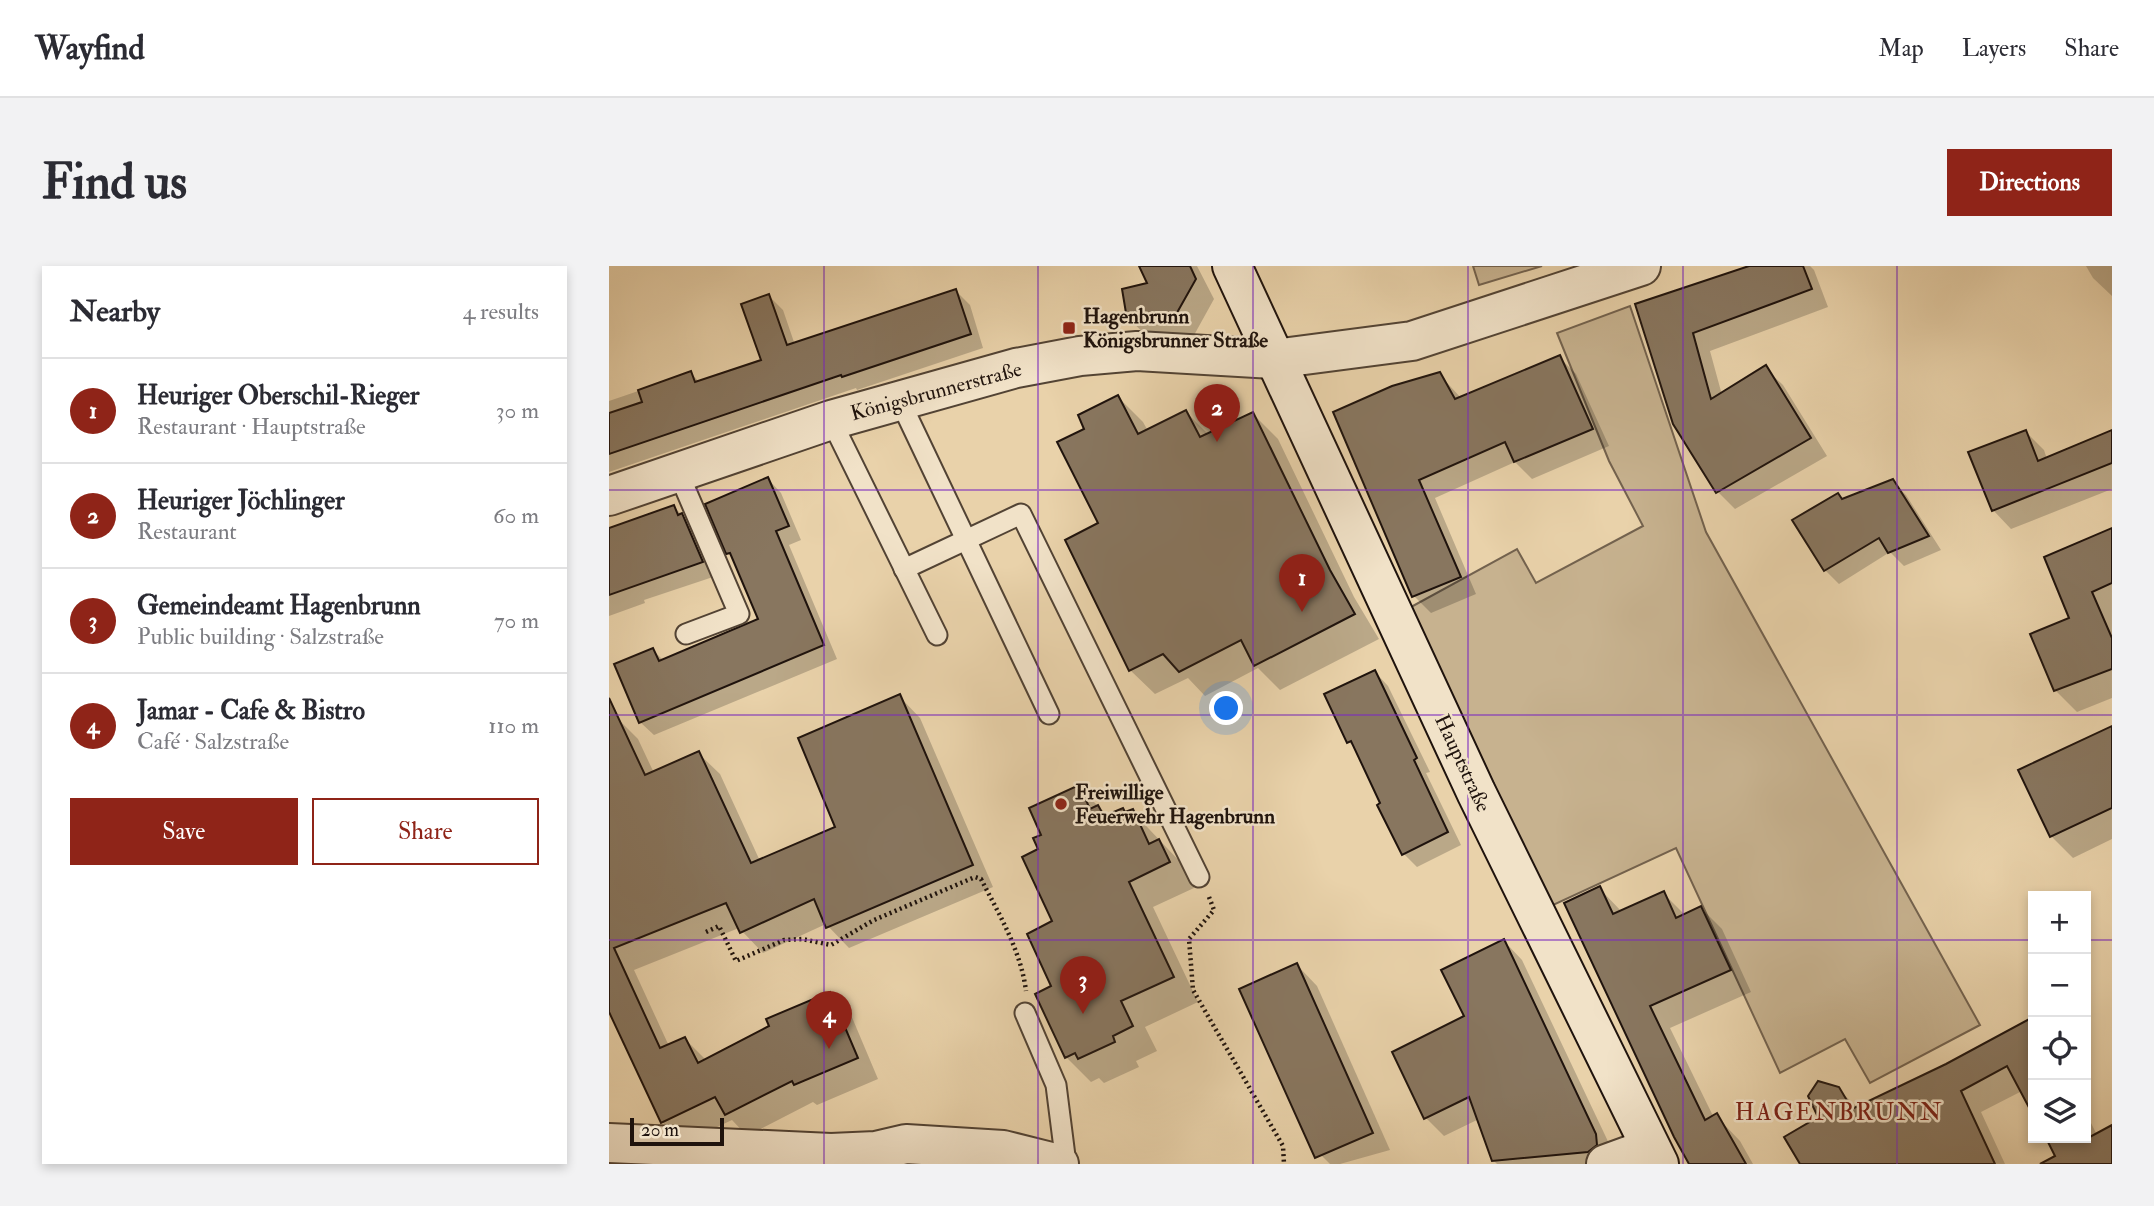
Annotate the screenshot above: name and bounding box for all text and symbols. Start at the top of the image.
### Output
text: Wayfind [35,28,145,69]
text: Map [1879,33,1924,64]
text: Layers [1962,33,2026,64]
text: Share [2064,33,2119,64]
button: Directions [1947,149,2112,216]
text: Find us [42,152,187,213]
text: Nearby [70,293,160,330]
text: 4 results [463,297,539,326]
place label: Hagenbrunn Königsbrunner Straße [1083,303,1268,354]
marker: Hagenbrunn Königsbrunner Straße [1061,320,1077,336]
street label: Königsbrunnerstraße [848,356,1025,427]
text: Heuriger Oberschil-Rieger [137,380,420,412]
pin: 2 [1194,384,1240,442]
text: 1 [89,396,97,425]
text: 30 m [496,396,539,425]
text: Restaurant · Hauptstraße [137,412,366,441]
text: Heuriger Jöchlinger [137,485,345,517]
text: 2 [87,501,99,530]
text: 60 m [493,501,539,530]
text: Restaurant [137,517,237,546]
pin: 1 [1279,554,1325,612]
text: Gemeindeamt Hagenbrunn [137,590,421,622]
text: 3 [89,606,97,635]
text: 70 m [494,606,539,635]
text: Public building · Salzstraße [137,622,384,651]
your location [1209,691,1243,725]
text: Jamar - Cafe & Bistro [137,695,365,727]
street label: Hauptstraße [1428,710,1497,817]
text: 4 [87,711,99,740]
text: 110 m [488,711,539,740]
text: Café · Salzstraße [137,727,289,756]
place label: Freiwillige Feuerwehr Hagenbrunn [1075,779,1275,830]
marker: Freiwillige Feuerwehr Hagenbrunn [1053,796,1069,812]
button: Save [70,798,298,865]
button: Share [312,798,539,865]
map controls [2028,891,2091,1143]
button: + [2028,891,2091,954]
button: − [2028,954,2091,1017]
pin: 3 [1060,956,1106,1014]
pin: 4 [806,991,852,1049]
button: locate [2028,1017,2091,1080]
button: layers [2028,1080,2091,1143]
district label: HAGENBRUNN [1735,1097,1943,1128]
scale bar [630,1115,725,1147]
text: 20 m [641,1118,679,1142]

